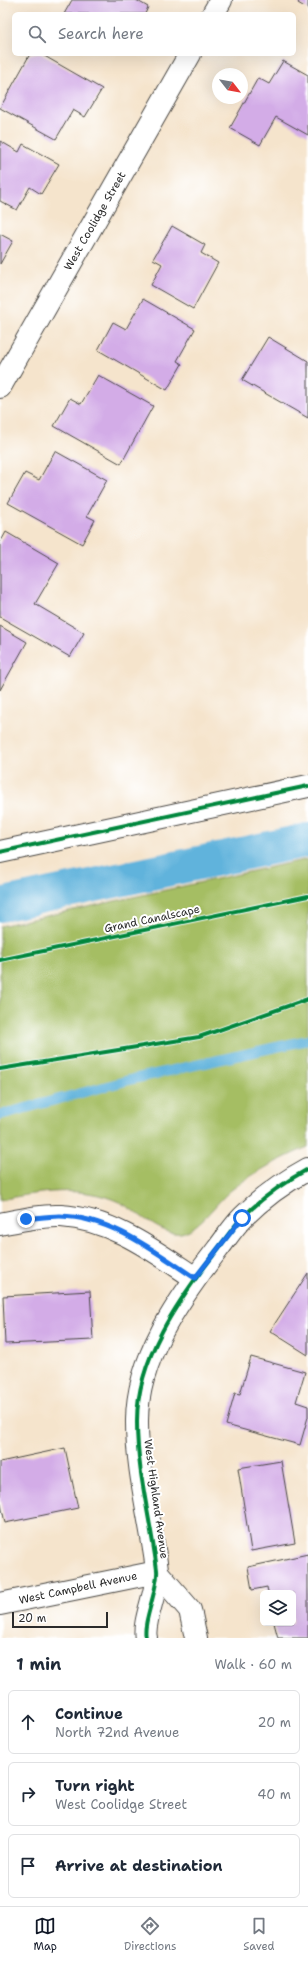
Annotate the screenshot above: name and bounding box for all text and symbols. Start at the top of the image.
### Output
search box [12,12,296,56]
icon: search [26,23,48,45]
text: Search here [58,24,144,44]
north arrow [212,68,248,104]
street label: West Coolidge Street [61,169,130,273]
street label: Grand Canalscape [103,902,201,936]
route start [233,1209,251,1227]
route end [17,1210,35,1228]
street label: West Highland Avenue [140,1438,172,1560]
street label: West Campbell Avenue [17,1568,139,1608]
map controls [260,1590,296,1626]
button: layers [260,1590,296,1626]
scale bar [12,1610,108,1629]
text: 20 m [18,1611,46,1626]
text: 1 min [16,1653,61,1675]
text: Walk · 60 m [215,1656,292,1673]
text: Continue [55,1704,123,1724]
icon: ahead [17,1711,39,1733]
text: 20 m [258,1714,291,1731]
text: North 72nd Avenue [55,1724,179,1741]
text: Turn right [55,1776,135,1796]
icon: right [17,1783,39,1805]
text: 40 m [257,1786,291,1803]
text: West Coolidge Street [55,1796,187,1813]
icon: arrive [17,1855,39,1877]
text: Arrive at destination [55,1856,223,1876]
tab: Map [33,1915,57,1954]
tab: Directions [124,1915,176,1954]
tab: Saved [243,1915,275,1954]

